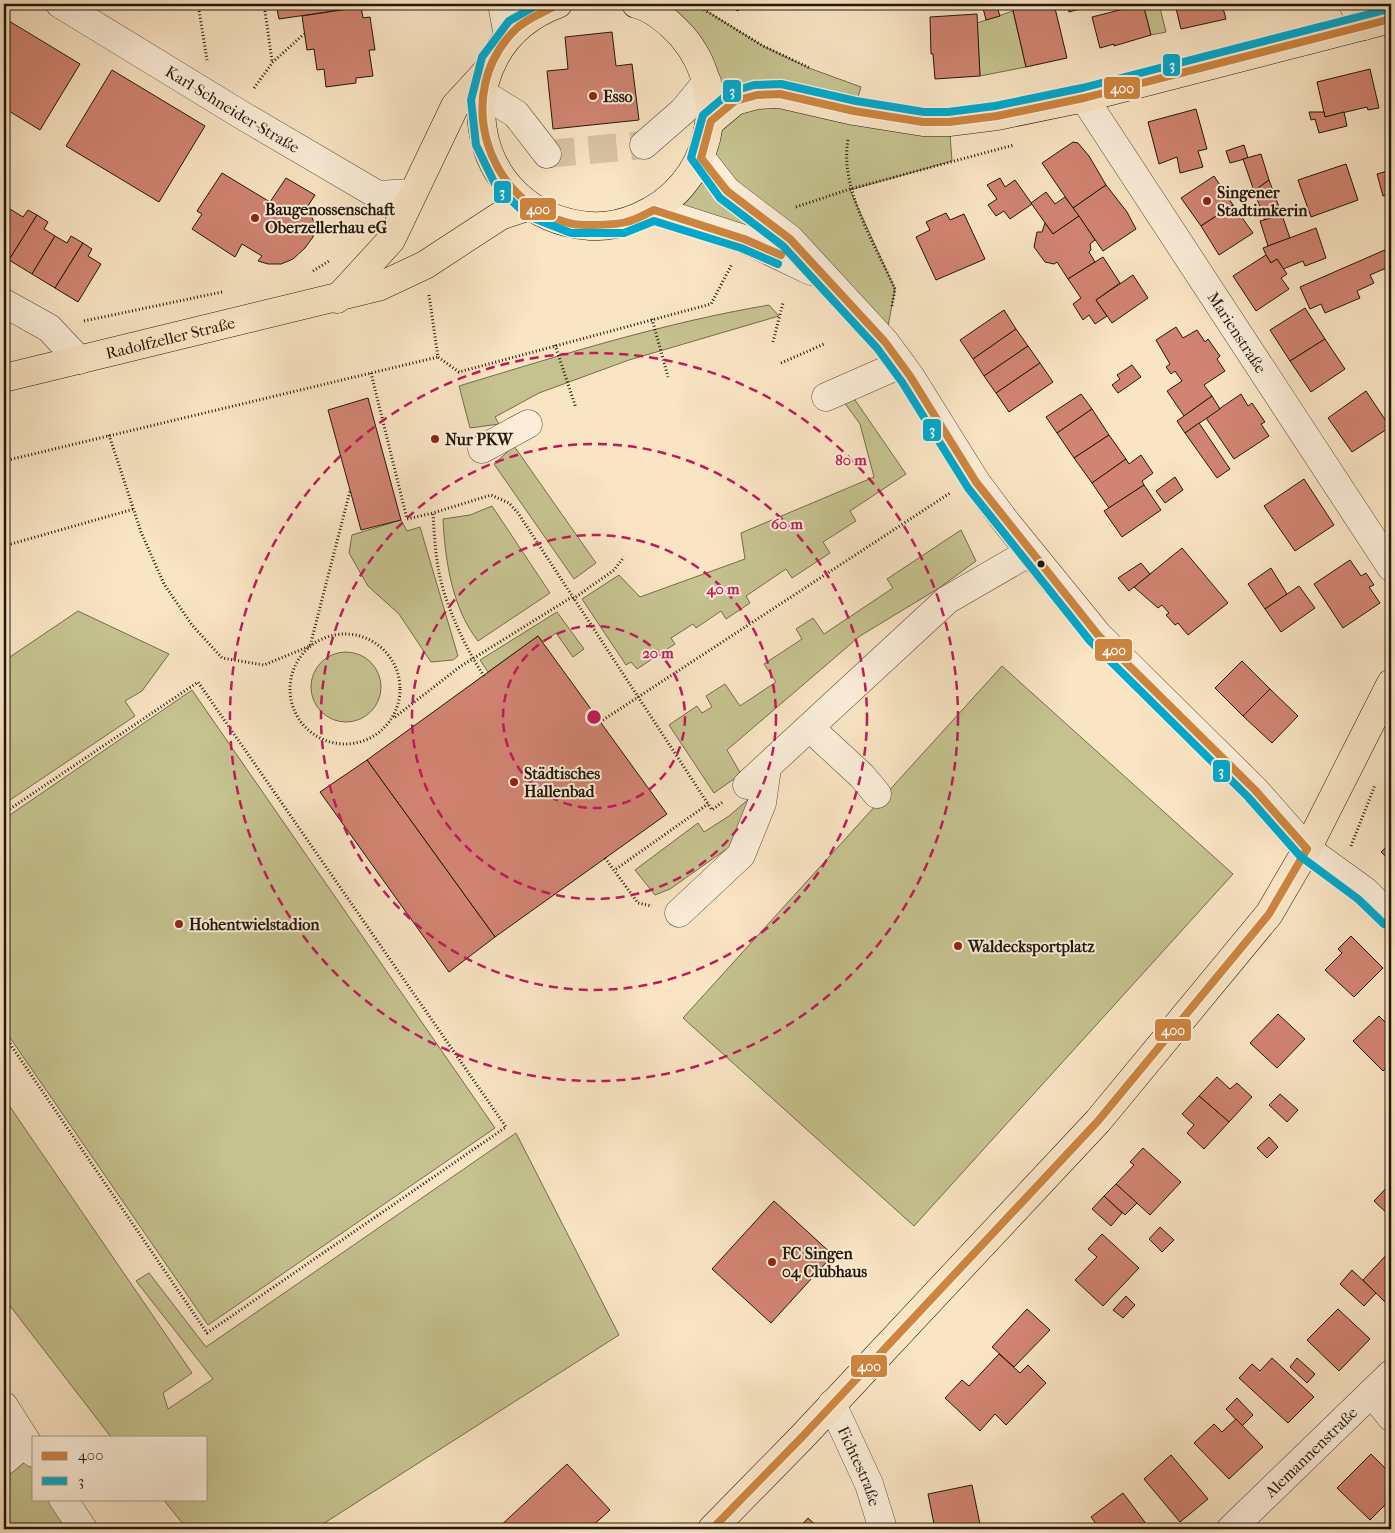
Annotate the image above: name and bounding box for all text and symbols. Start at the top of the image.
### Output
line badge: 3 [1162,53,1181,77]
text: 3 [1169,57,1175,74]
street label: Karl-Schneider-Straße [162,61,303,156]
line badge: 400 [1103,76,1141,100]
line badge: 3 [722,79,742,103]
text: 400 [1109,80,1134,97]
text: 3 [729,83,735,100]
place label: Esso [603,87,633,106]
marker: Esso [587,90,599,102]
line badge: 3 [493,180,512,204]
place label: Singener Stadtimkerin [1217,183,1308,220]
text: 3 [499,184,505,201]
marker: Singener Stadtimkerin [1201,195,1213,207]
line badge: 400 [519,197,557,221]
place label: Baugenossenschaft Oberzellerhau eG [265,200,395,237]
text: 400 [525,201,550,218]
marker: Baugenossenschaft Oberzellerhau eG [249,212,261,224]
street label: Marienstraße [1204,288,1271,377]
street label: Radolfzeller Straße [104,313,237,362]
line badge: 3 [922,418,942,442]
text: 3 [929,422,935,439]
place label: Nur PKW [445,430,514,449]
marker: Nur PKW [429,433,441,445]
text: 80 m [835,451,867,469]
text: 60 m [771,515,804,533]
unlabelled marker [1036,559,1046,569]
text: 40 m [706,580,740,598]
line badge: 400 [1094,638,1133,662]
text: 400 [1101,642,1126,659]
text: 20 m [642,644,674,662]
centre of rings [585,708,603,726]
line badge: 3 [1212,759,1231,783]
text: 3 [1218,763,1224,780]
place label: Städtisches Hallenbad [524,764,600,801]
marker: Städtisches Hallenbad [508,776,520,788]
place label: Hohentwielstadion [189,915,320,934]
marker: Hohentwielstadion [173,918,185,930]
place label: Waldecksportplatz [967,937,1095,957]
marker: Waldecksportplatz [952,940,964,952]
line badge: 400 [1154,1018,1192,1042]
text: 400 [1160,1022,1185,1039]
place label: FC Singen 04 Clubhaus [781,1244,867,1282]
marker: FC Singen 04 Clubhaus [766,1256,778,1268]
line badge: 400 [850,1354,888,1378]
text: 400 [856,1358,881,1375]
street label: Alemannenstraße [1260,1403,1361,1502]
street label: Fichtestraße [834,1423,885,1508]
legend [32,1436,208,1500]
text: 400 [78,1446,103,1464]
text: 3 [78,1472,84,1490]

